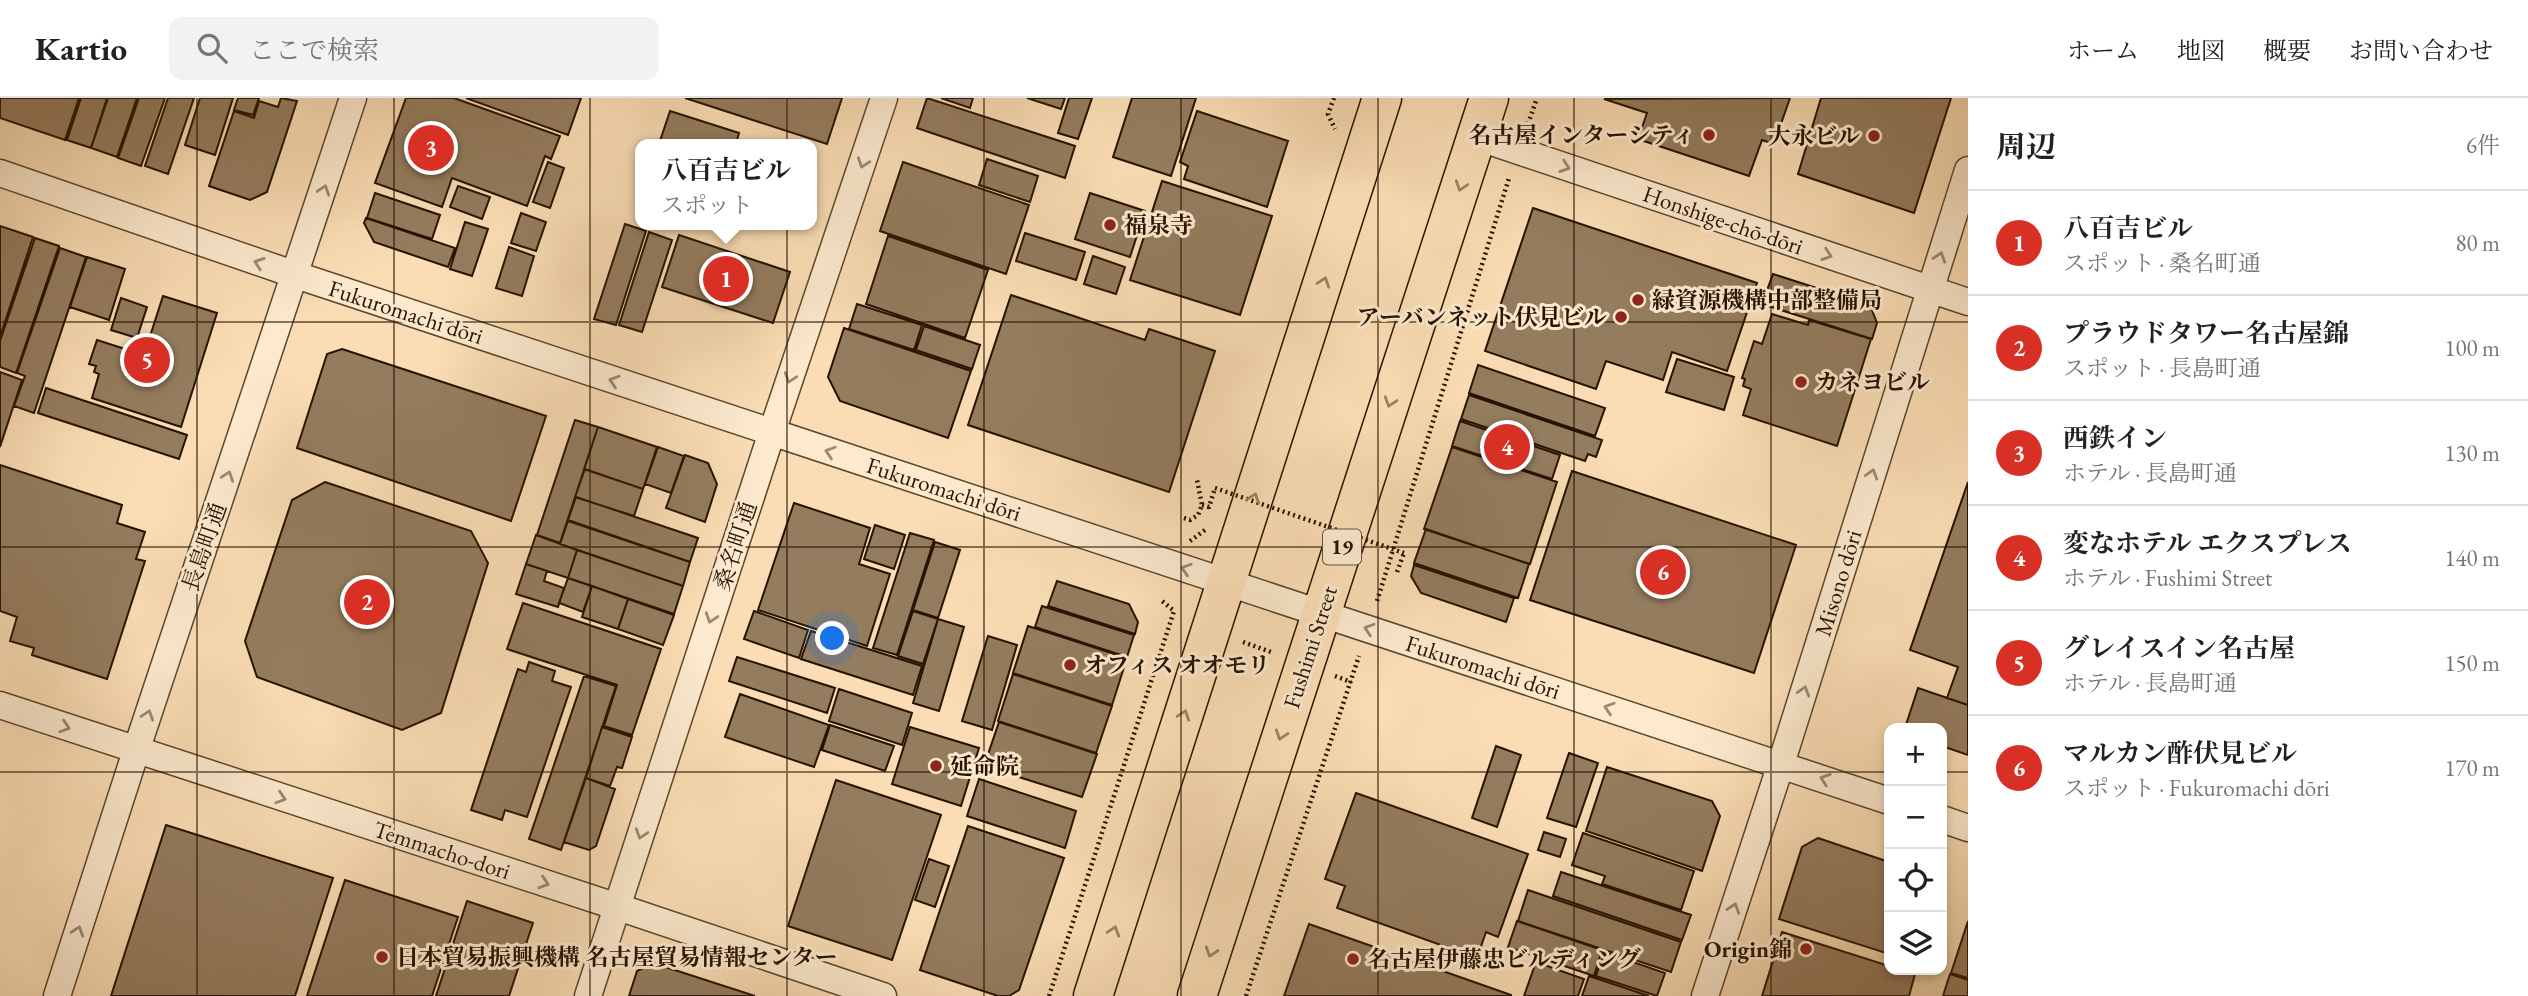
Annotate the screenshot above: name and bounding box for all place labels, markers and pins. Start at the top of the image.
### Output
place label: 名古屋インターシティ [1468,120,1695,150]
place label: 大永ビル [1768,121,1860,151]
pin: 3 [408,122,454,174]
marker: 名古屋インターシティ [1701,127,1717,143]
marker: 大永ビル [1866,128,1882,144]
place label: 福泉寺 [1124,210,1193,240]
marker: 福泉寺 [1102,217,1118,233]
pin: 1 [703,253,749,305]
place label: 緑資源機構中部整備局 [1652,285,1882,315]
marker: 緑資源機構中部整備局 [1630,292,1646,308]
place label: アーバンネット伏見ビル [1357,302,1607,332]
marker: アーバンネット伏見ビル [1613,309,1629,325]
pin: 5 [124,334,170,386]
place label: カネヨビル [1815,367,1930,397]
marker: カネヨビル [1793,374,1809,390]
pin: 4 [1484,421,1530,473]
pin: 6 [1640,546,1686,598]
pin: 2 [344,576,390,628]
place label: オフィス オオモリ [1084,650,1270,680]
marker: オフィス オオモリ [1062,657,1078,673]
place label: 延命院 [950,751,1019,781]
marker: 延命院 [928,758,944,774]
place label: Origin錦 [1704,934,1792,964]
marker: Origin錦 [1798,941,1814,957]
place label: 日本貿易振興機構 名古屋貿易情報センター [396,942,838,972]
place label: 名古屋伊藤忠ビルディング [1367,944,1641,974]
marker: 日本貿易振興機構 名古屋貿易情報センター [374,949,390,965]
marker: 名古屋伊藤忠ビルディング [1345,951,1361,967]

